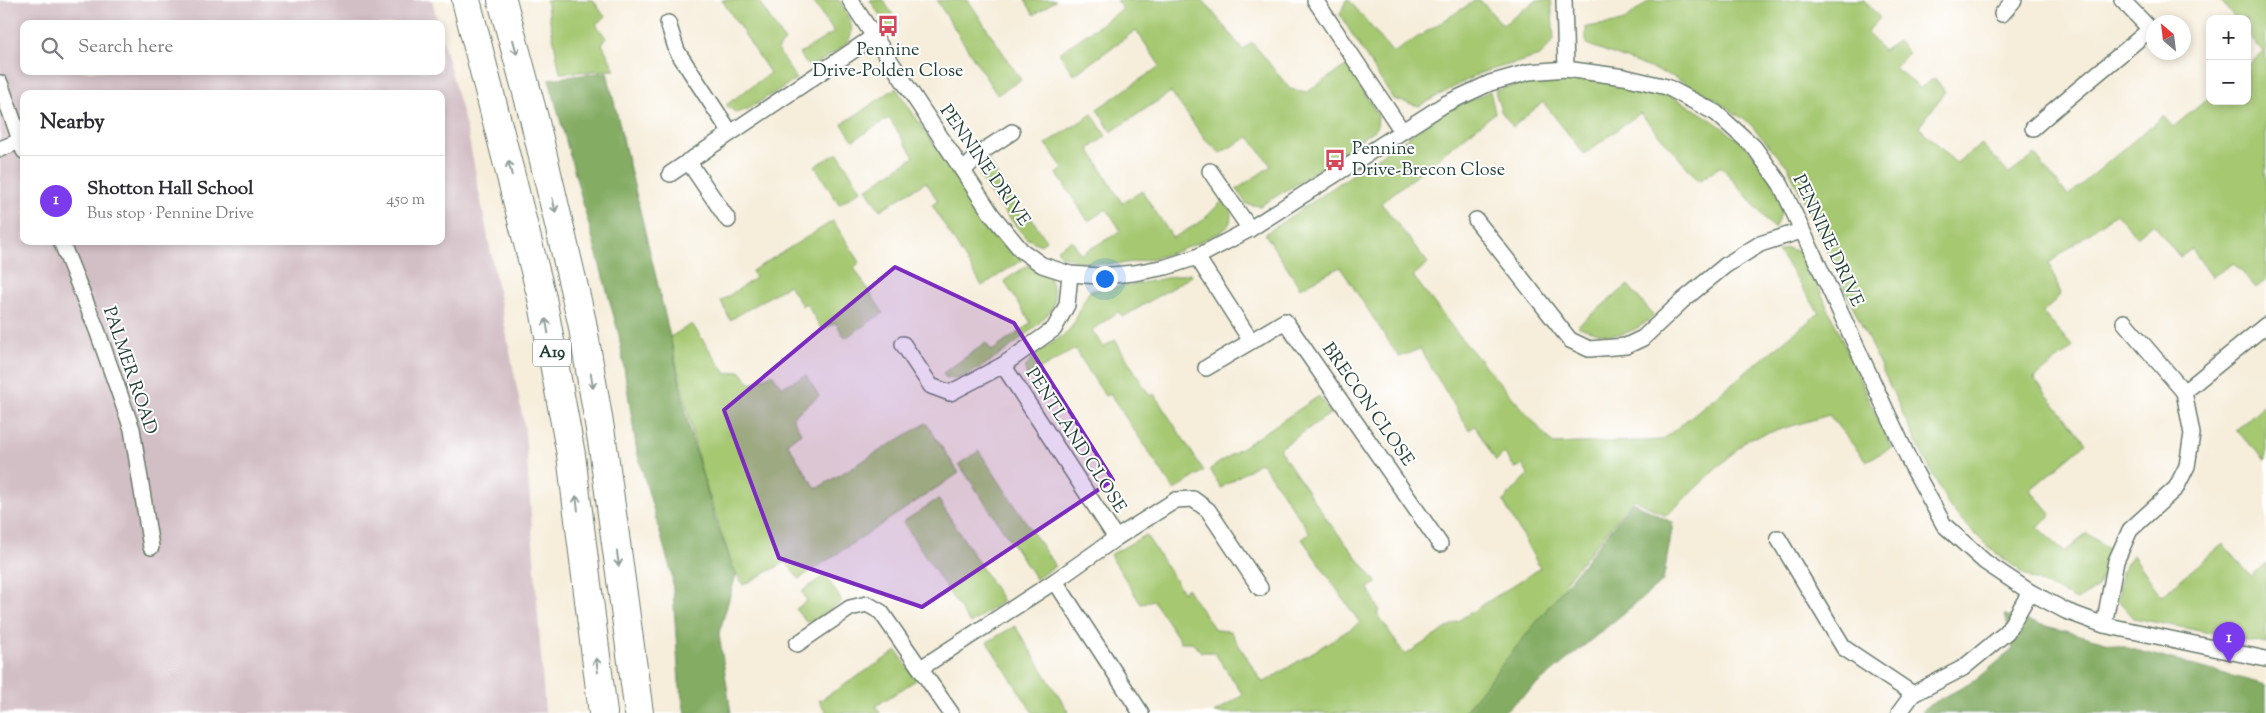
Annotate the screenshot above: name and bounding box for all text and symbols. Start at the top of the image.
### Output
bus stop icon: Pennine Drive-Polden Close [875,13,901,39]
north arrow [2146,15,2191,60]
map controls [2206,15,2251,105]
button: + [2206,15,2251,60]
search box [20,20,445,75]
icon: search [38,34,66,62]
text: Search here [78,34,173,61]
place label: Pennine Drive-Polden Close [813,38,963,85]
one-way arrow [510,39,520,55]
button: − [2206,60,2251,105]
street label: PENNINE DRIVE [932,100,1036,232]
text: Nearby [40,108,105,138]
place label: Pennine Drive-Brecon Close [1352,137,1505,184]
bus stop icon: Pennine Drive-Brecon Close [1322,147,1348,173]
one-way arrow [505,160,514,176]
street label: PENNINE DRIVE [1785,171,1869,311]
text: Shotton Hall School [87,176,253,203]
text: 1 [53,189,59,212]
text: 450 m [386,189,425,212]
one-way arrow [550,196,559,212]
text: Bus stop · Pennine Drive [87,203,254,226]
your location [1092,266,1118,292]
street label: PALMER ROAD [95,303,163,439]
one-way arrow [542,318,551,334]
street label: BRECON CLOSE [1315,338,1419,472]
road number: A19 [533,339,571,366]
street label: PENTLAND CLOSE [1018,363,1132,519]
one-way arrow [587,372,597,388]
one-way arrow [572,496,582,512]
one-way arrow [613,550,623,566]
pin: 1 [2213,622,2245,663]
one-way arrow [592,657,602,673]

